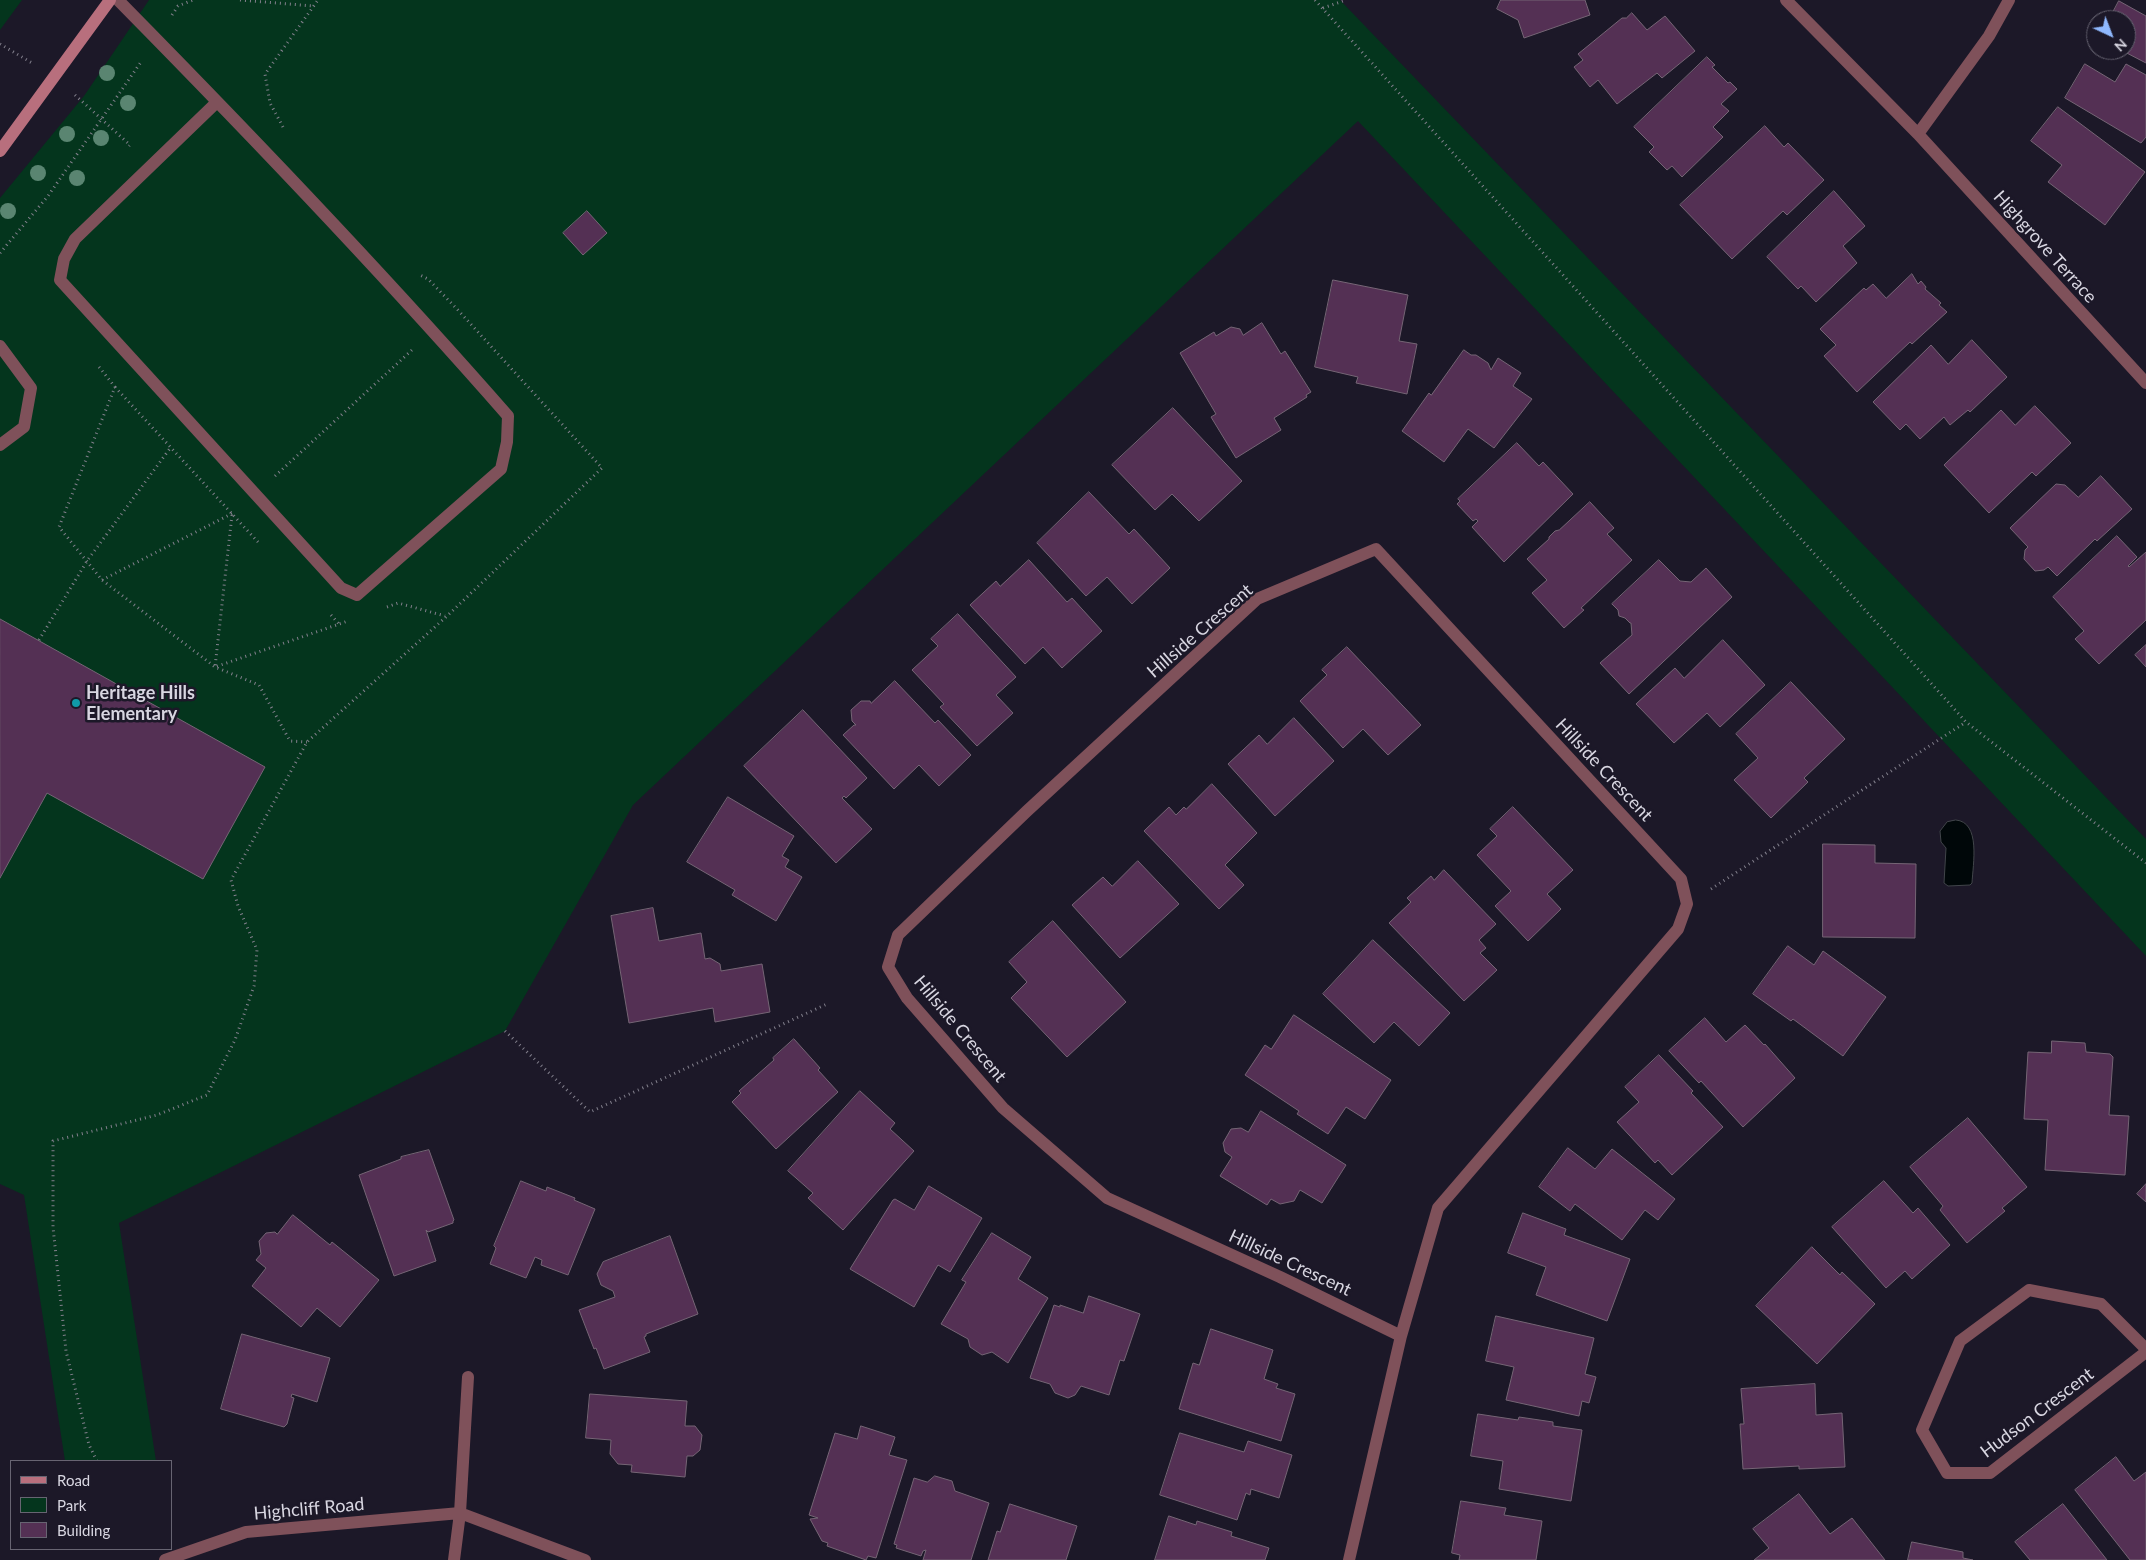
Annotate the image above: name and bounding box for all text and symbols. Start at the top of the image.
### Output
north arrow [2086,10,2136,60]
text: N [2111,36,2131,55]
street label: Highgrove Terrace [1989,186,2101,308]
street label: Hillside Crescent [1143,579,1257,683]
place label: Heritage Hills Elementary [86,682,195,724]
marker: Heritage Hills Elementary [70,697,82,709]
street label: Hillside Crescent [1551,714,1657,826]
street label: Hillside Crescent [909,971,1011,1087]
street label: Hillside Crescent [1225,1225,1355,1301]
street label: Hudson Crescent [1976,1363,2098,1463]
legend [10,1460,172,1550]
text: Road [57,1471,90,1489]
street label: Highcliff Road [253,1493,365,1525]
text: Park [57,1496,86,1514]
text: Building [57,1521,110,1539]

